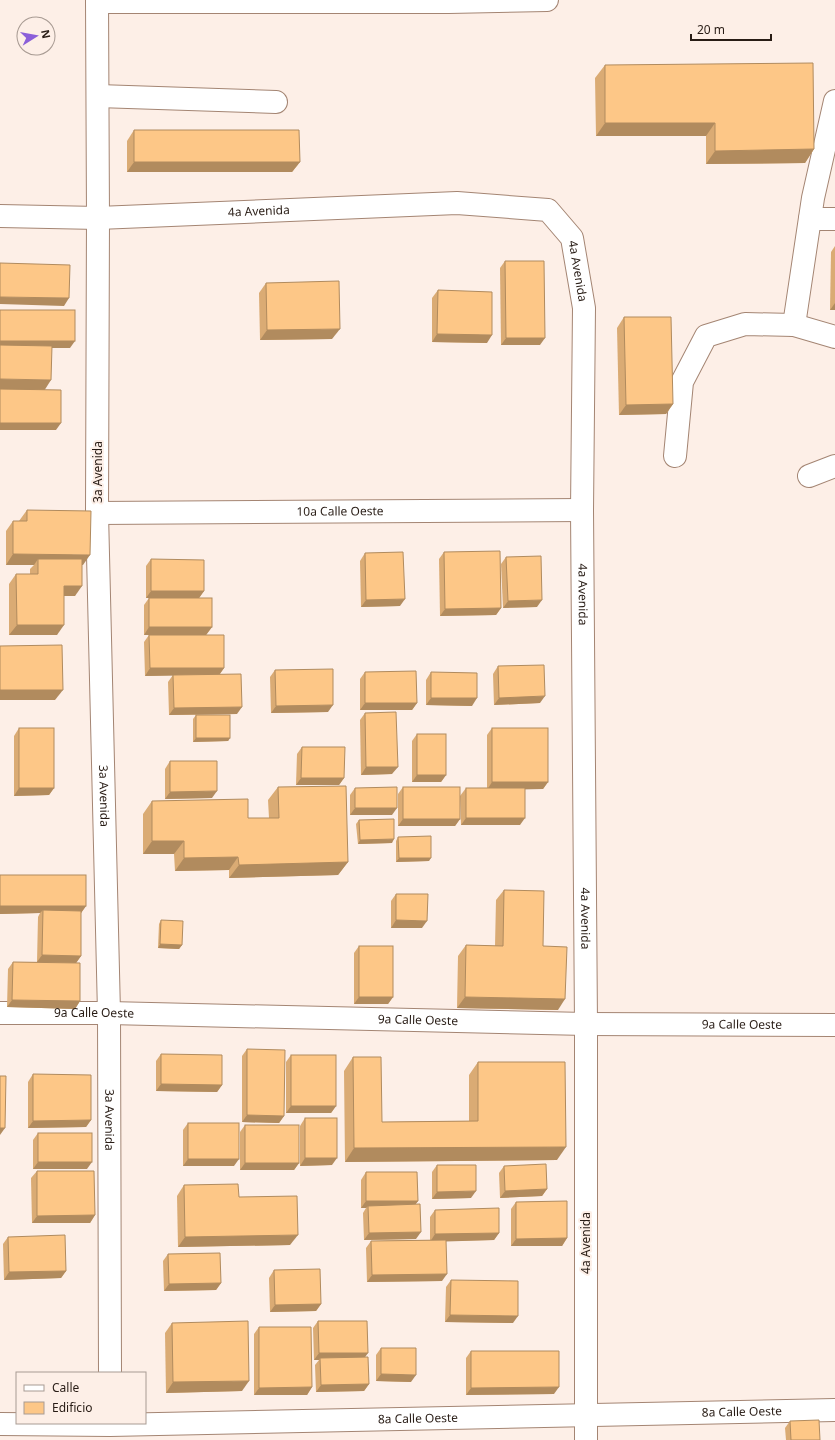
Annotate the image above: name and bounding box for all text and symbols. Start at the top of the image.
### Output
north arrow [16,16,56,56]
scale bar [691,16,771,42]
text: 20 m [697,21,725,38]
text: N [38,28,55,40]
street label: 4a Avenida [228,201,290,221]
street label: 4a Avenida [565,239,592,303]
street label: 3a Avenida [89,441,106,503]
street label: 10a Calle Oeste [296,502,384,520]
street label: 4a Avenida [574,563,592,626]
street label: 3a Avenida [95,765,114,827]
street label: 4a Avenida [577,887,594,950]
street label: 9a Calle Oeste [54,1004,135,1022]
street label: 9a Calle Oeste [378,1010,458,1029]
street label: 9a Calle Oeste [702,1015,782,1033]
street label: 3a Avenida [101,1089,118,1151]
street label: 4a Avenida [577,1212,594,1274]
legend [16,1372,146,1424]
text: Calle [52,1379,80,1396]
text: Edificio [52,1399,93,1416]
street label: 8a Calle Oeste [702,1402,782,1421]
street label: 8a Calle Oeste [378,1409,458,1427]

